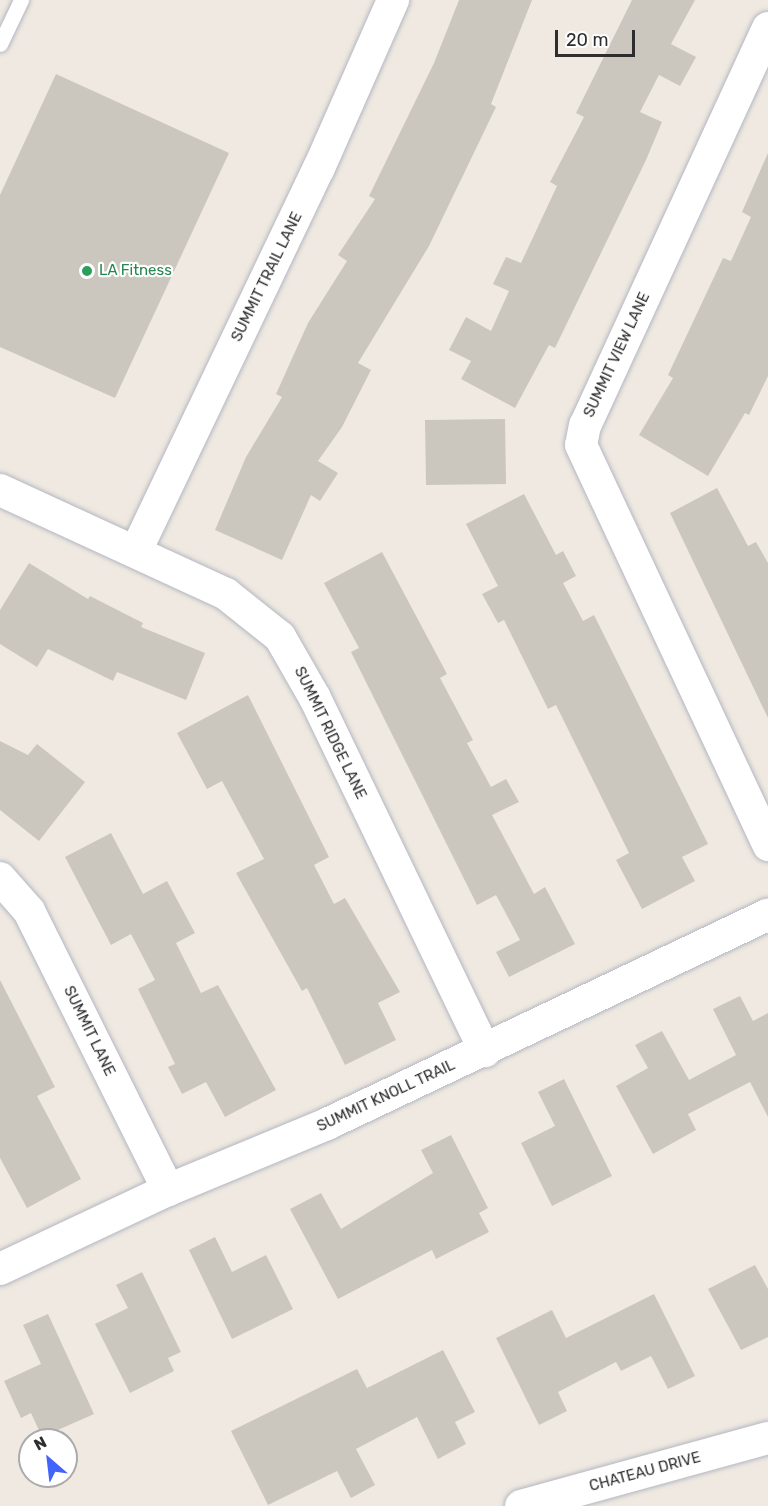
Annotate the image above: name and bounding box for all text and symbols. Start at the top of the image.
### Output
scale bar [558,18,638,56]
text: 20 m [566,29,608,51]
street label: SUMMIT TRAIL LANE [228,209,306,345]
place label: LA Fitness [99,262,172,280]
marker: LA Fitness [80,264,94,278]
street label: SUMMIT VIEW LANE [580,289,654,421]
street label: SUMMIT RIDGE LANE [290,664,370,802]
street label: SUMMIT LANE [59,983,119,1079]
street label: SUMMIT KNOLL TRAIL [314,1056,458,1136]
north arrow [18,1428,78,1488]
text: N [31,1432,50,1455]
street label: CHATEAU DRIVE [587,1448,703,1496]

